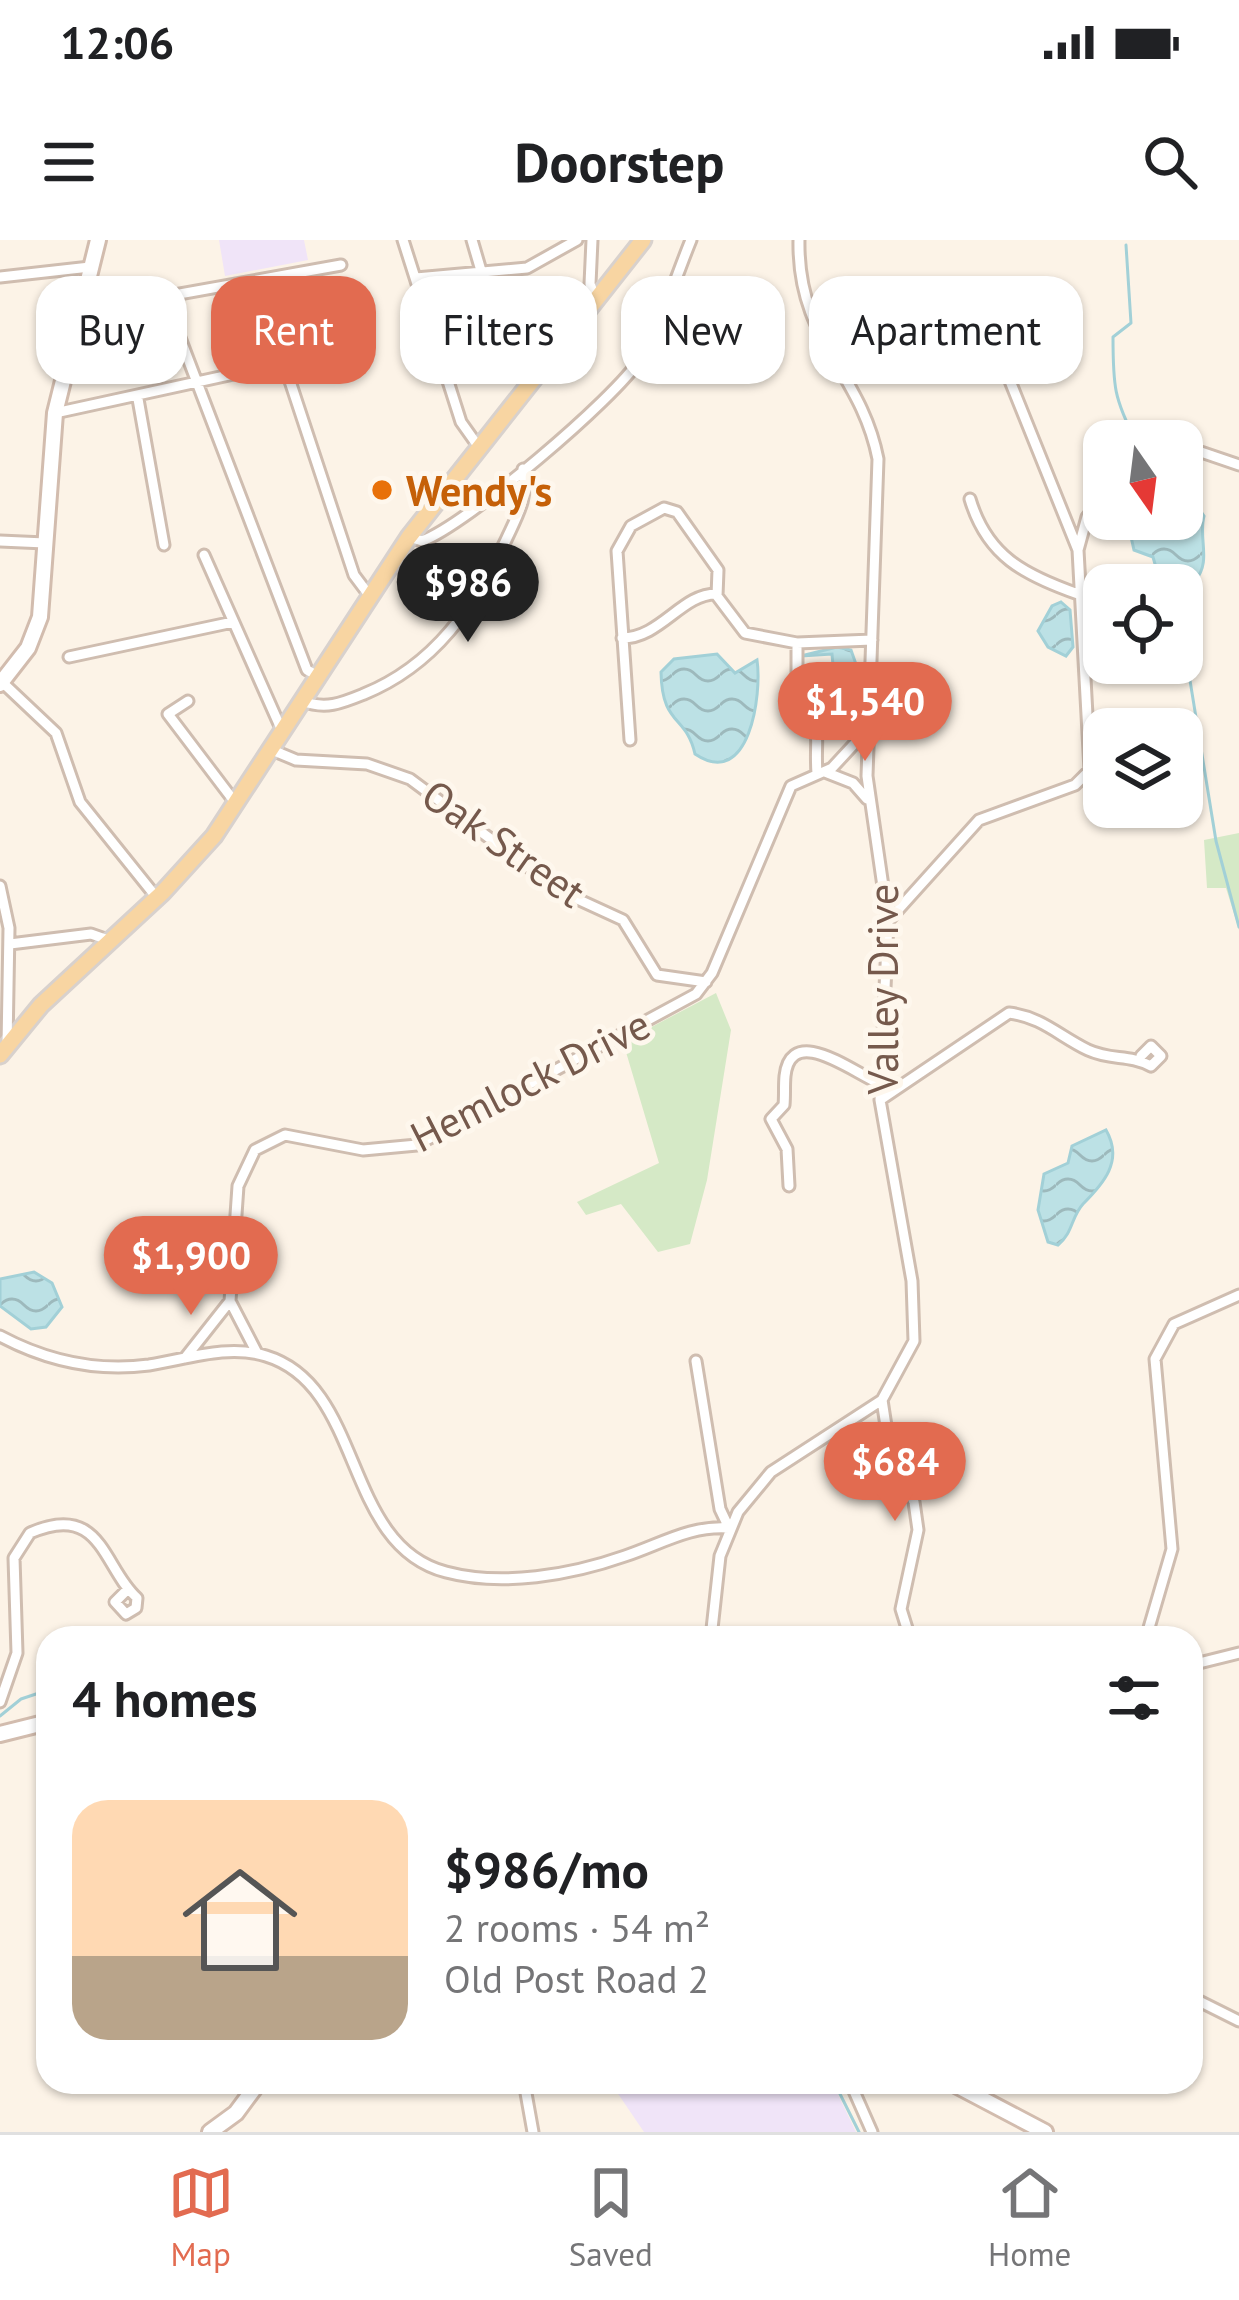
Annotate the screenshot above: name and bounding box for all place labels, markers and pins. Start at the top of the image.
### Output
place label: Wendy's [406,463,552,518]
marker: Wendy's [369,477,395,503]
pin: $986 [397,543,539,645]
pin: $1,540 [767,662,963,764]
pin: $1,900 [93,1216,289,1318]
pin: $684 [824,1422,966,1524]

